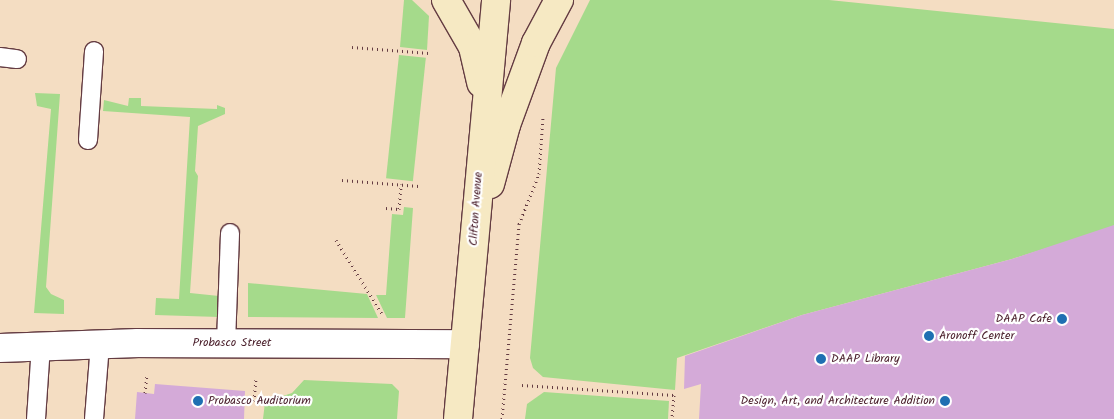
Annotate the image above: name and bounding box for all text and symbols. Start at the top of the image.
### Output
street label: Clifton Avenue [466,172,486,246]
place label: DAAP Cafe [996,312,1052,326]
marker: DAAP Cafe [1056,313,1068,325]
place label: Aronoff Center [939,329,1014,343]
marker: Aronoff Center [923,330,935,342]
street label: Probasco Street [193,336,271,350]
place label: DAAP Library [831,352,900,366]
marker: DAAP Library [815,353,827,365]
place label: Probasco Auditorium [208,394,311,408]
place label: Design, Art, and Architecture Addition [741,394,935,408]
marker: Probasco Auditorium [192,395,204,407]
marker: Design, Art, and Architecture Addition [939,395,951,407]

